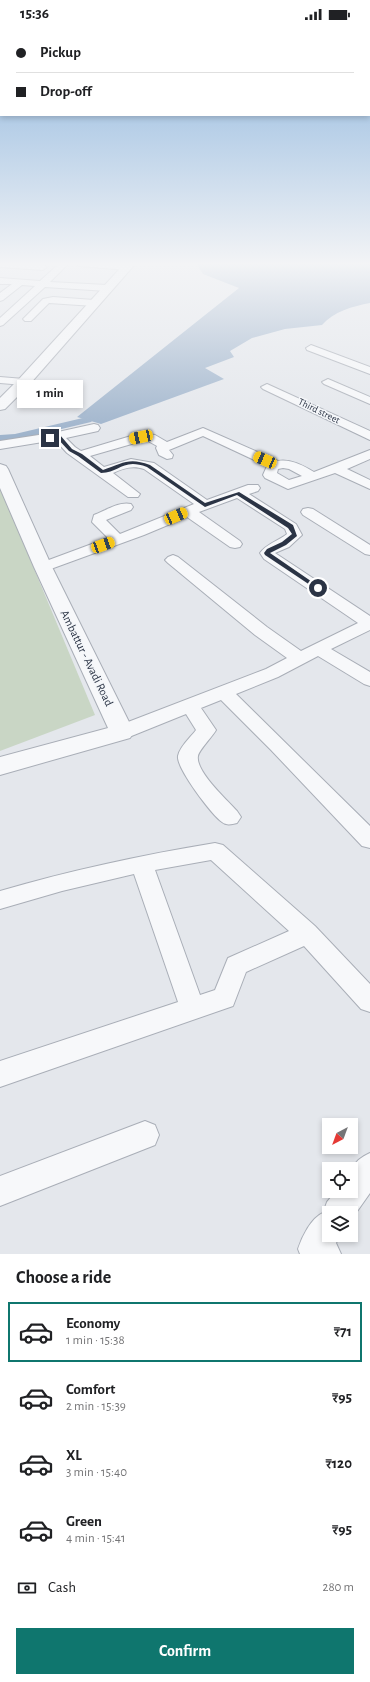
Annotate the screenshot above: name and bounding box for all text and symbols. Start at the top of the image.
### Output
text: 15:36 [20,6,49,21]
text: Pickup [40,45,81,60]
text: Drop-off [40,84,92,99]
callout: 1 min [17,380,83,408]
text: 1 min [36,387,64,400]
street label: Third street [297,397,342,426]
route end [41,429,59,447]
car [128,429,154,445]
car [252,450,278,470]
car [163,506,189,526]
car [90,535,116,555]
route start [309,579,327,597]
street label: Ambattur - Avadi Road [59,608,115,708]
north arrow [322,1118,358,1154]
map controls [322,1118,358,1242]
button: locate [322,1162,358,1198]
button: layers [322,1206,358,1242]
text: Choose a ride [16,1269,111,1287]
icon: car [18,1314,54,1350]
text: Economy [66,1316,120,1331]
text: ₹71 [334,1324,352,1339]
text: 1 min · 15:38 [66,1334,125,1347]
icon: car [18,1380,54,1416]
text: Comfort [66,1382,115,1397]
text: ₹95 [332,1390,352,1405]
text: 2 min · 15:39 [66,1400,126,1413]
icon: car [18,1446,54,1482]
text: XL [66,1448,82,1463]
text: ₹120 [325,1456,352,1471]
text: 3 min · 15:40 [66,1466,127,1479]
icon: car [18,1512,54,1548]
text: Green [66,1514,102,1529]
text: ₹95 [332,1522,352,1537]
text: 4 min · 15:41 [66,1532,126,1545]
icon: cash [16,1577,38,1599]
text: Cash [48,1580,76,1595]
text: 280 m [323,1581,354,1594]
button: Confirm [16,1628,354,1674]

